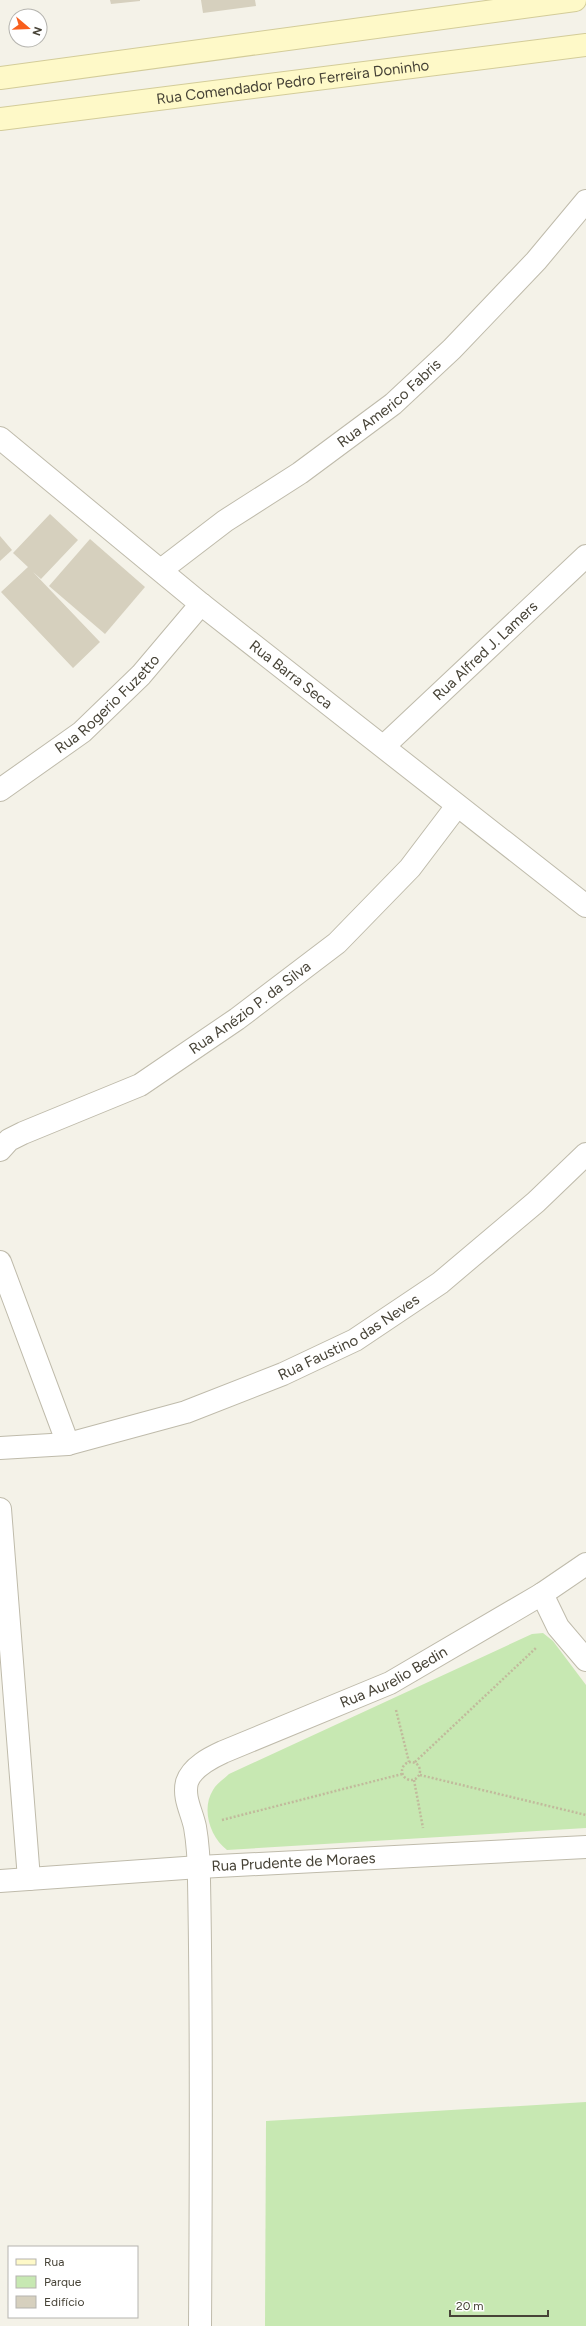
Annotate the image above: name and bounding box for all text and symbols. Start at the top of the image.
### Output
north arrow [8,8,48,48]
text: N [29,25,45,37]
street label: Rua Comendador Pedro Ferreira Doninho [155,56,430,108]
street label: Rua Americo Fabris [334,355,445,451]
street label: Rua Alfred J. Lamers [429,597,541,704]
street label: Rua Barra Seca [246,636,336,713]
street label: Rua Rogerio Fuzetto [51,651,164,757]
street label: Rua Anézio P. da Silva [186,957,314,1058]
street label: Rua Faustino das Neves [275,1290,423,1384]
street label: Rua Aurelio Bedin [337,1642,450,1712]
street label: Rua Prudente de Moraes [211,1849,376,1875]
legend [8,2246,138,2318]
text: Rua [44,2255,64,2269]
text: Parque [44,2275,82,2289]
scale bar [450,2292,548,2318]
text: Edifício [44,2295,84,2309]
text: 20 m [456,2299,484,2313]

